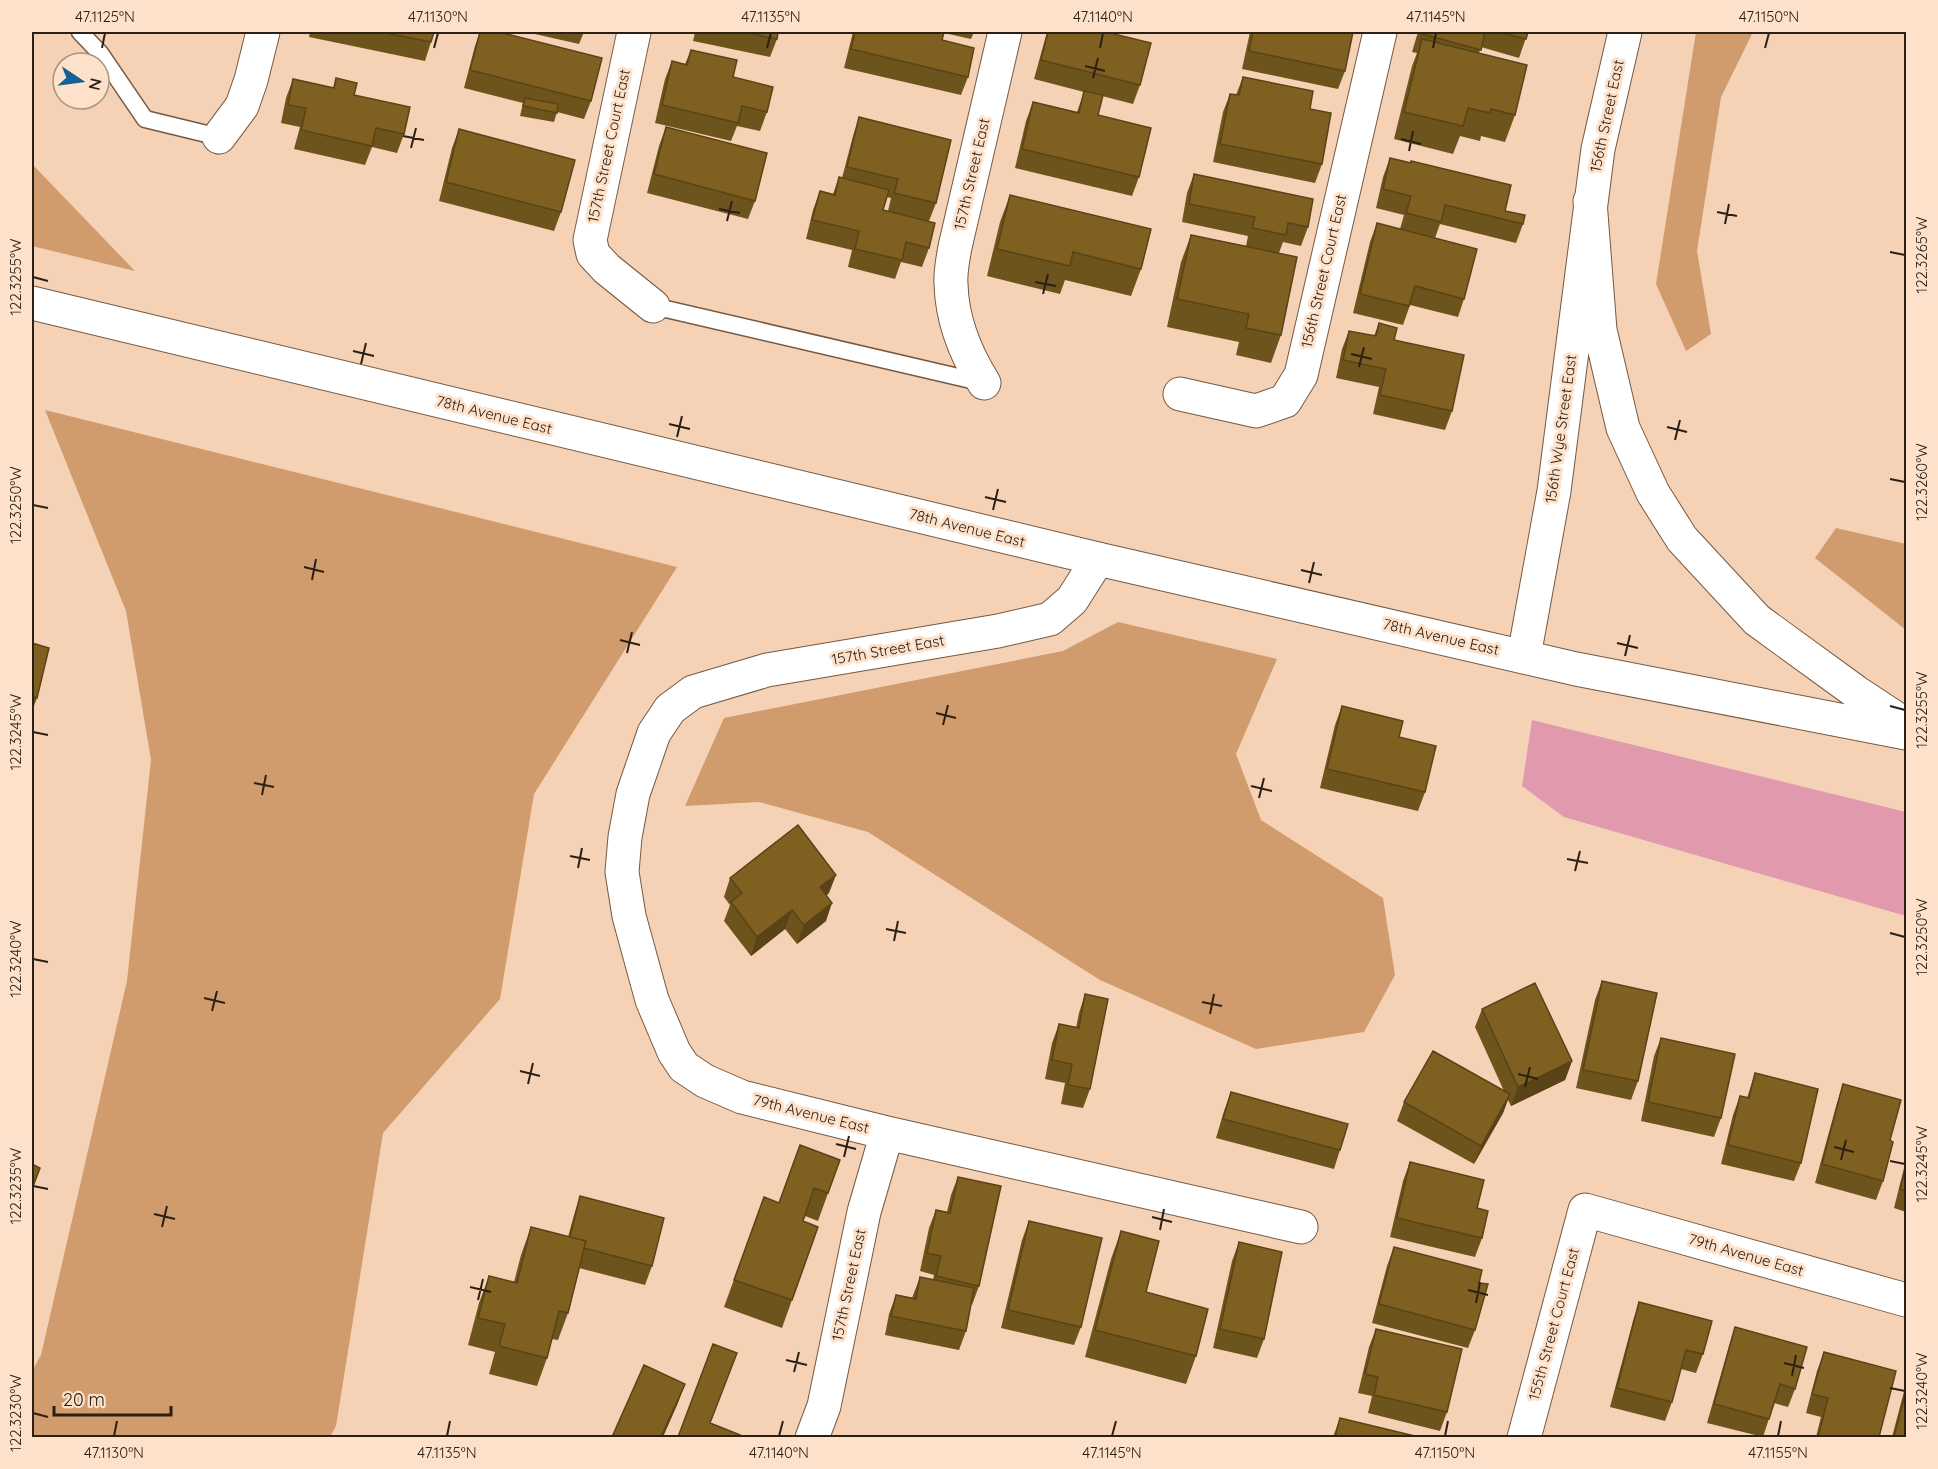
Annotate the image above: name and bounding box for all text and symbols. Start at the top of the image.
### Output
text: 47.1125°N [75,7,135,26]
text: 47.1130°N [408,7,468,26]
text: 47.1135°N [741,7,801,26]
text: 47.1140°N [1073,7,1133,26]
text: 47.1145°N [1406,7,1466,26]
text: 47.1150°N [1739,7,1799,26]
north arrow [51,51,111,111]
street label: 156th Street East [1585,58,1628,174]
street label: 157th Street Court East [583,67,634,224]
text: N [85,76,107,92]
street label: 157th Street East [949,116,994,232]
street label: 156th Street Court East [1297,192,1350,349]
text: 122.3265°W [1912,216,1931,293]
text: 122.3255°W [6,238,25,315]
street label: 156th Wye Street East [1541,353,1580,504]
street label: 78th Avenue East [434,391,554,438]
text: 122.3260°W [1912,443,1931,521]
text: 122.3250°W [6,466,25,544]
street label: 78th Avenue East [907,504,1027,551]
street label: 78th Avenue East [1381,614,1501,659]
street label: 157th Street East [830,630,946,669]
text: 122.3255°W [1912,671,1931,748]
text: 122.3245°W [6,693,25,770]
text: 122.3250°W [1912,898,1931,976]
text: 122.3240°W [6,920,25,998]
street label: 79th Avenue East [751,1090,871,1137]
text: 122.3245°W [1912,1125,1931,1202]
text: 122.3235°W [6,1147,25,1224]
street label: 157th Street East [827,1227,870,1343]
street label: 79th Avenue East [1686,1229,1806,1280]
street label: 155th Street Court East [1524,1246,1583,1402]
text: 122.3240°W [1912,1352,1931,1430]
text: 122.3230°W [6,1374,25,1452]
scale bar [54,1379,171,1417]
text: 20 m [63,1388,105,1411]
text: 47.1130°N [84,1443,144,1462]
text: 47.1135°N [417,1443,477,1462]
text: 47.1140°N [749,1443,809,1462]
text: 47.1145°N [1082,1443,1142,1462]
text: 47.1150°N [1415,1443,1475,1462]
text: 47.1155°N [1748,1443,1808,1462]

